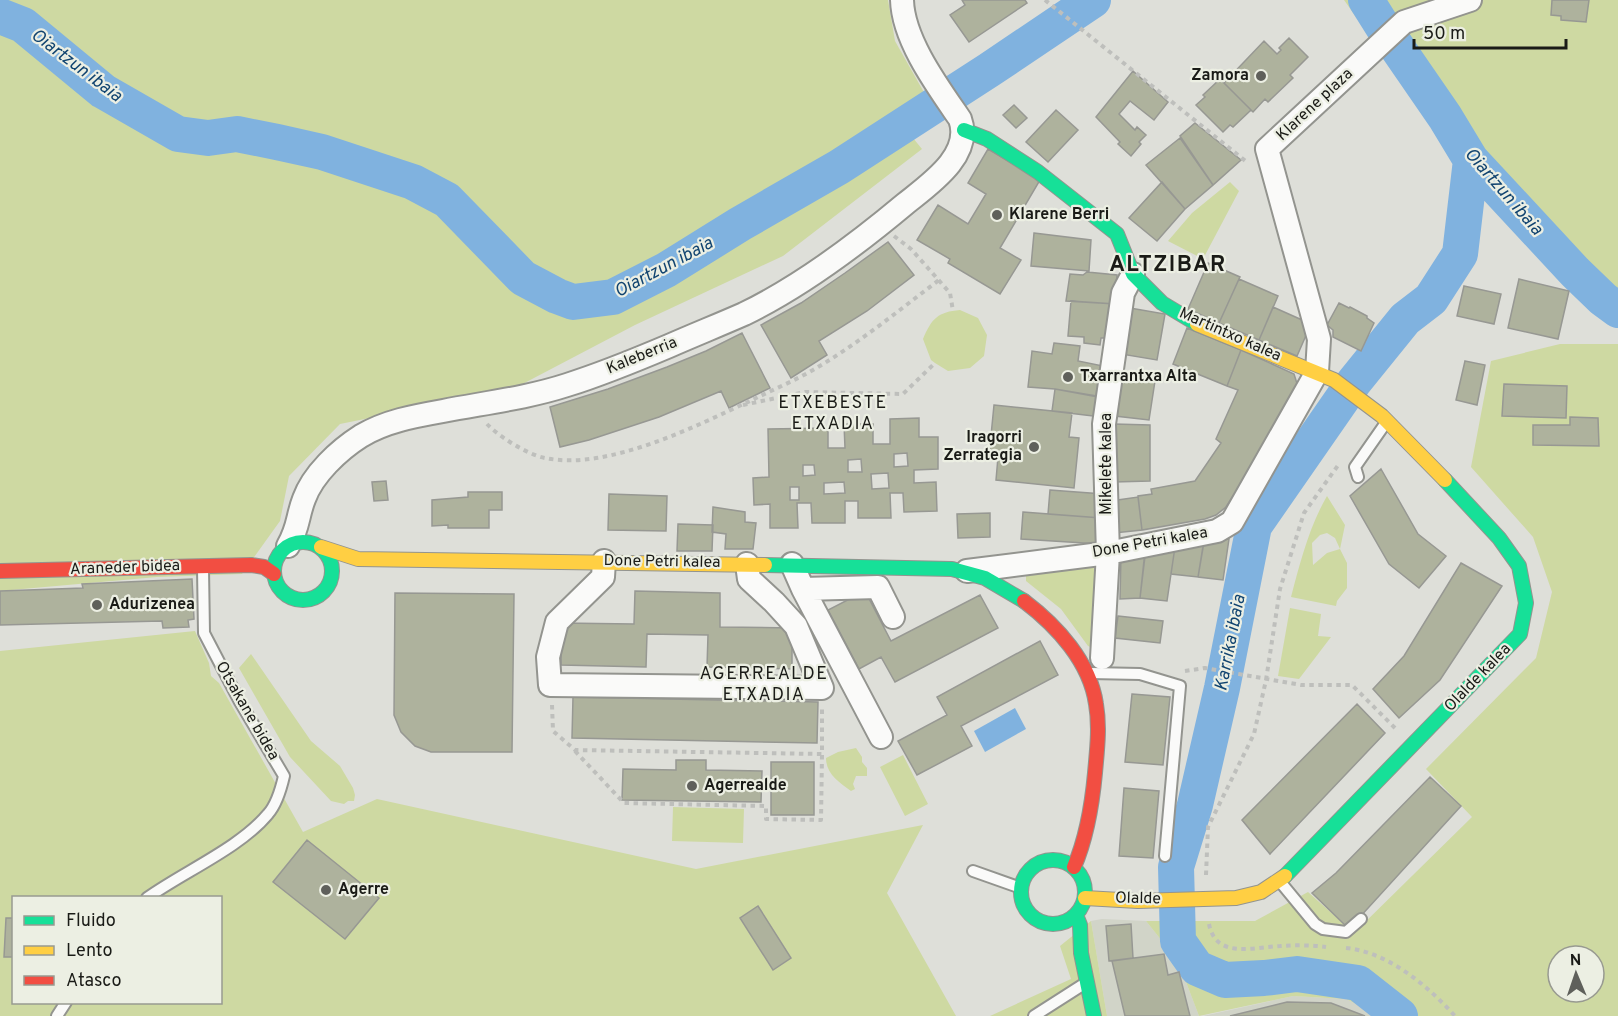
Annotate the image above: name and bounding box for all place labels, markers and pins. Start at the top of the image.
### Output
place label: Zamora [1191,66,1249,86]
marker: Zamora [1254,69,1268,83]
place label: Klarene Berri [1009,205,1109,225]
marker: Klarene Berri [990,208,1004,222]
place label: Txarrantxa Alta [1080,367,1197,387]
marker: Txarrantxa Alta [1061,370,1075,384]
place label: Iragorri Zerrategia [943,428,1022,466]
marker: Iragorri Zerrategia [1027,440,1041,454]
place label: Adurizenea [109,595,195,615]
marker: Adurizenea [90,598,104,612]
place label: Agerrealde [704,776,787,796]
marker: Agerrealde [685,779,699,793]
place label: Agerre [338,880,389,900]
marker: Agerre [319,883,333,897]

